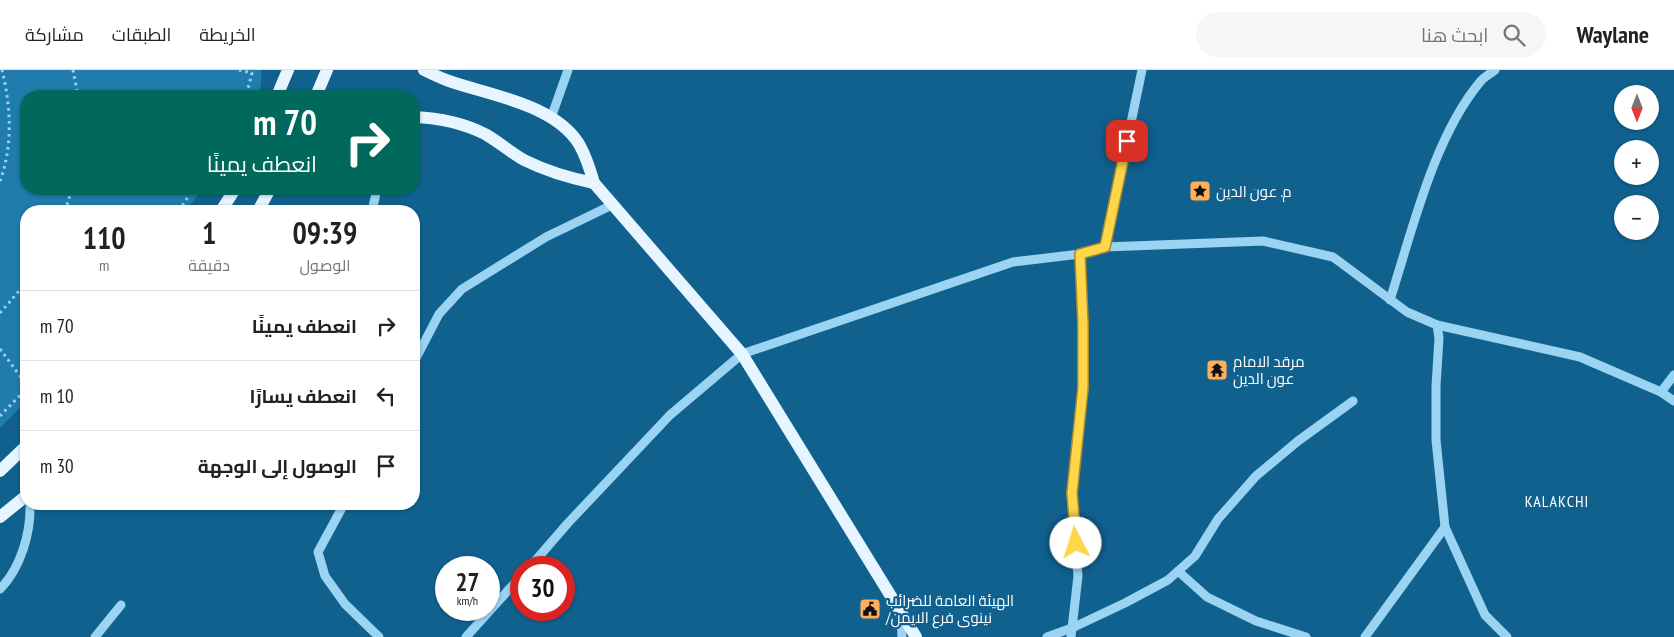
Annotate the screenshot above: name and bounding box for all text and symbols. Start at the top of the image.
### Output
search box [1196,12,1546,57]
text: Waylane [1576,19,1649,50]
icon: search [1500,21,1528,49]
text: مشاركة [25,23,84,46]
text: الطبقات [112,23,171,46]
text: الخريطة [199,23,256,46]
text: ابحث هنا [1421,23,1488,47]
north arrow [1614,85,1659,130]
map controls [1614,85,1659,240]
text: 70 m [253,99,317,145]
icon: right [335,110,400,175]
pin [1106,120,1148,162]
icon: arrive [1113,127,1141,155]
button: + [1614,140,1659,185]
text: انعطف يمينًا [207,150,317,178]
place icon: م. عون الدين [1188,179,1212,203]
place label: م. عون الدين [1216,182,1292,202]
button: − [1614,195,1659,240]
text: 1 [202,213,216,252]
text: 09:39 [293,213,357,252]
text: 110 [83,218,126,257]
text: m [99,255,109,275]
text: دقيقة [188,255,230,275]
text: الوصول [299,255,350,275]
icon: right [372,312,400,340]
text: 70 m [40,314,74,338]
text: انعطف يمينًا [252,314,357,338]
place label: مرقد الامام عون الدين [1233,352,1305,389]
temple icon: مرقد الامام عون الدين [1205,358,1229,382]
icon: left [372,382,400,410]
text: 10 m [40,384,74,408]
text: انعطف يسارًا [249,384,357,408]
icon: arrive [372,452,400,480]
text: 30 m [40,454,74,478]
text: الوصول إلى الوجهة [198,454,357,478]
district label: KALAKCHI [1525,491,1589,511]
position arrow [1049,516,1101,568]
speed limit sign: 30 [510,556,575,621]
text: 27 [456,566,479,598]
place label: الهيئة العامة للضرائب /نينوى فرع الايمن [885,591,1014,629]
text: km/h [457,593,478,608]
public building icon: الهيئة العامة للضرائب /نينوى فرع الايمن [858,597,882,621]

